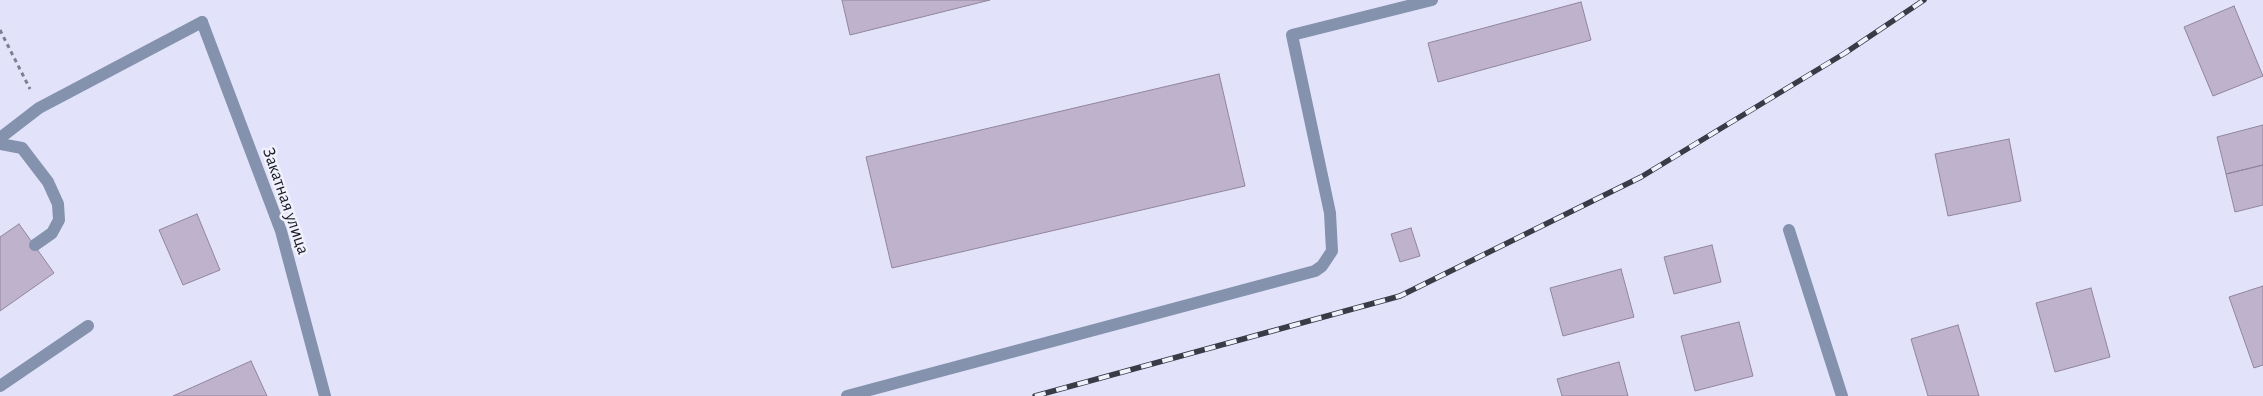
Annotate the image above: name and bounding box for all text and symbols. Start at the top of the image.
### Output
street label: Закатная улица [258,145,314,257]

